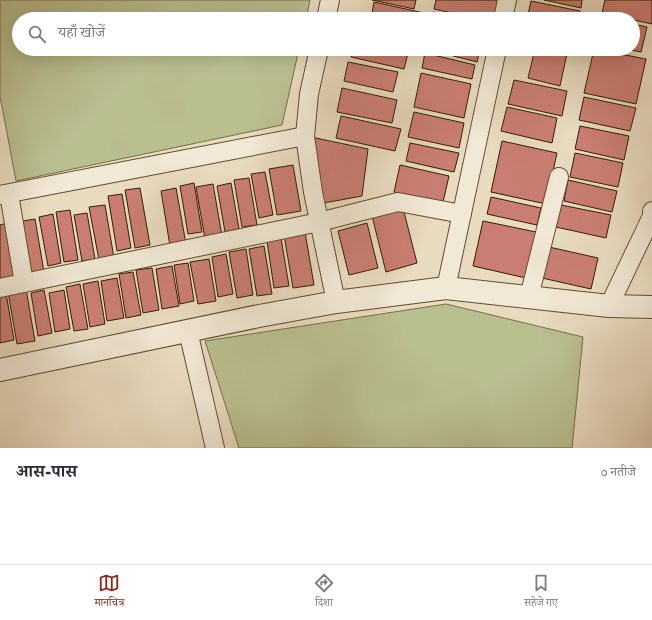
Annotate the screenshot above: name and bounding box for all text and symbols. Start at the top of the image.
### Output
search box [12,12,640,56]
icon: search [26,23,48,45]
text: यहाँ खोजें [58,23,105,42]
text: आस-पास [16,461,77,483]
text: 0 नतीजे [601,464,636,480]
tab: मानचित्र [94,572,124,613]
tab: दिशा [313,572,335,613]
tab: सहेजे गए [524,572,558,613]

